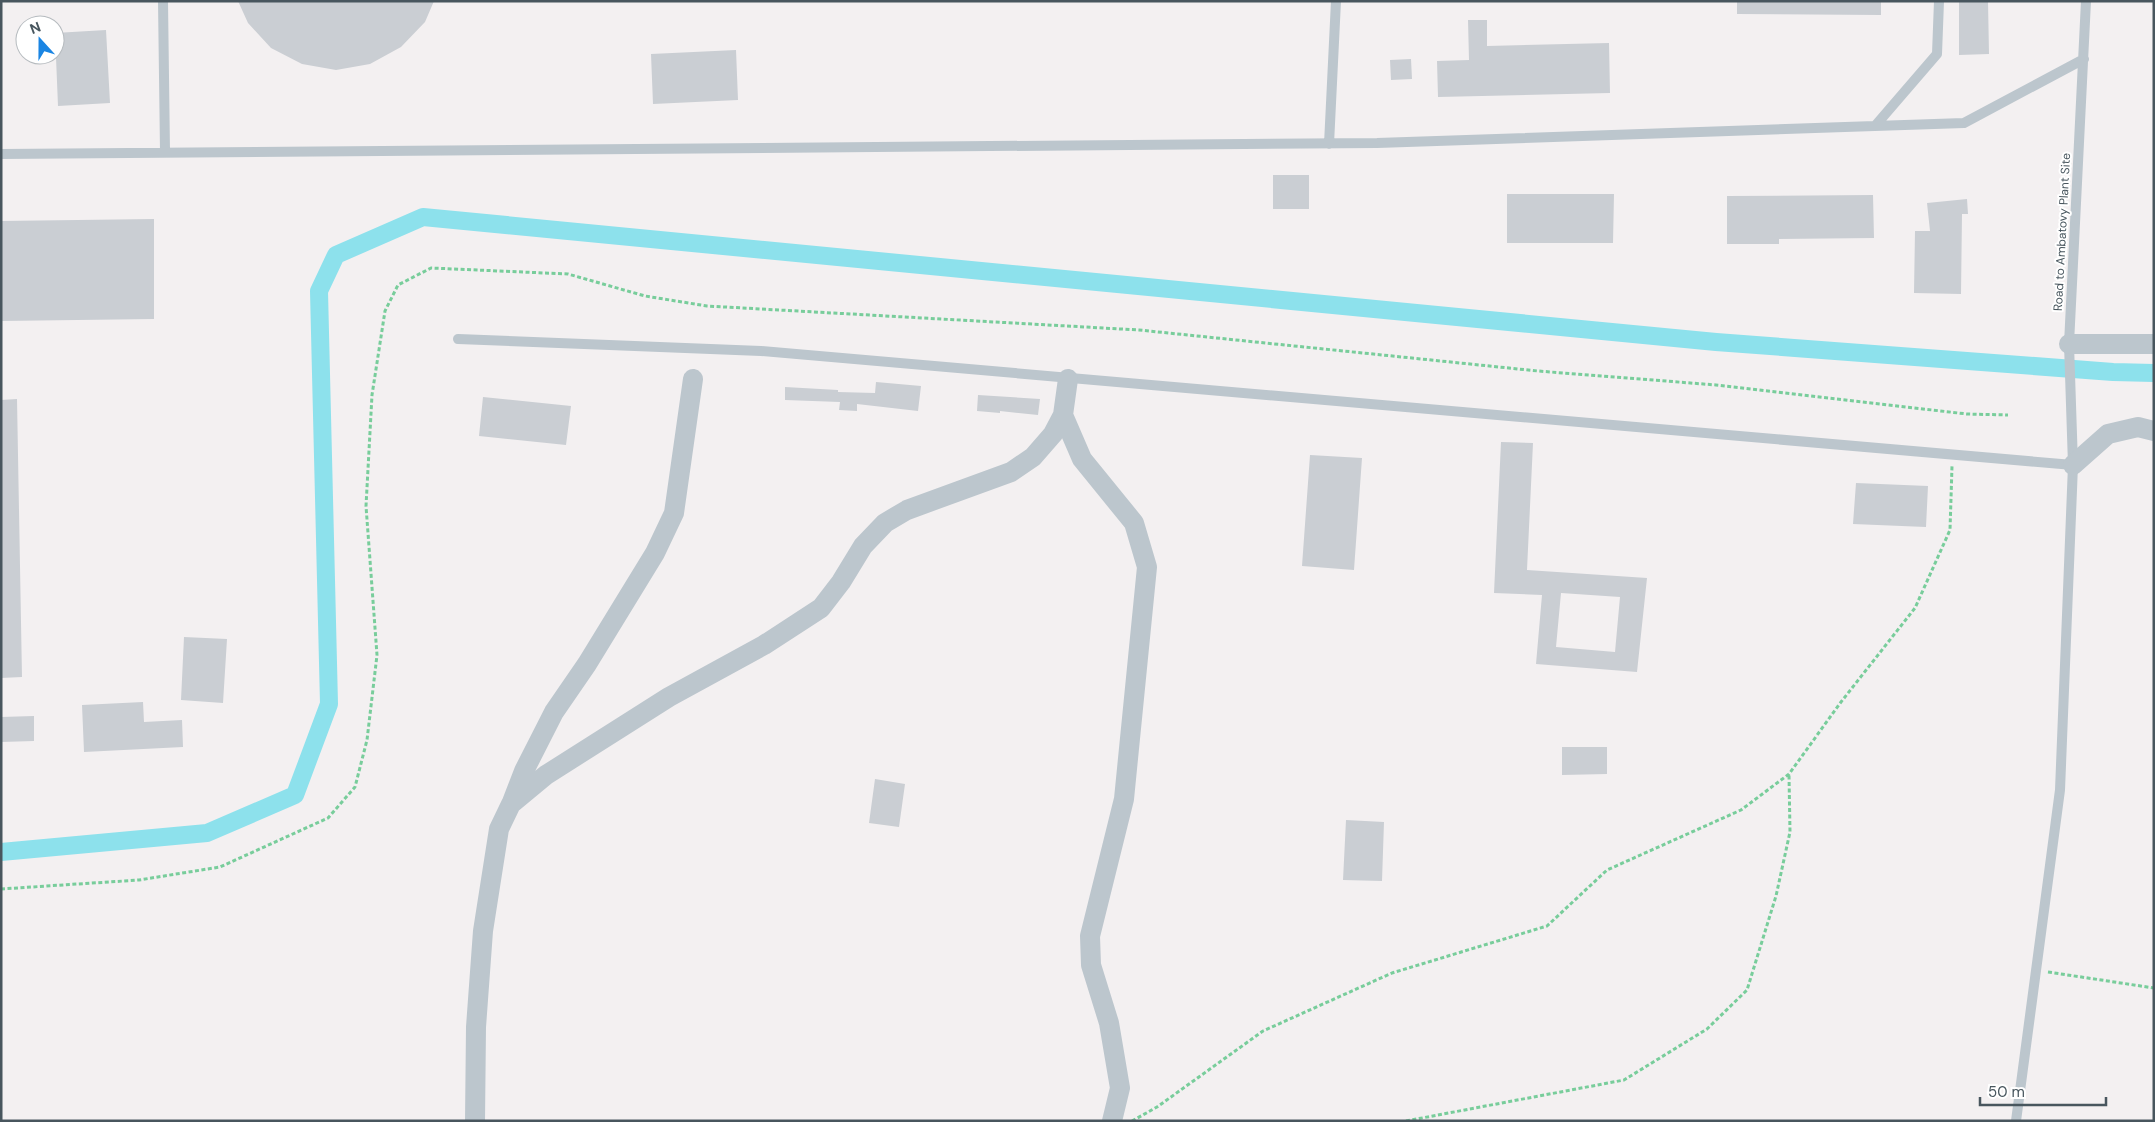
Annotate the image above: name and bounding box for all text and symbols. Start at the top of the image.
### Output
north arrow [15,15,65,65]
text: N [27,18,43,38]
street label: Road to Ambatovy Plant Site [2050,152,2074,311]
scale bar [1980,1074,2106,1106]
text: 50 m [1988,1082,2025,1102]

